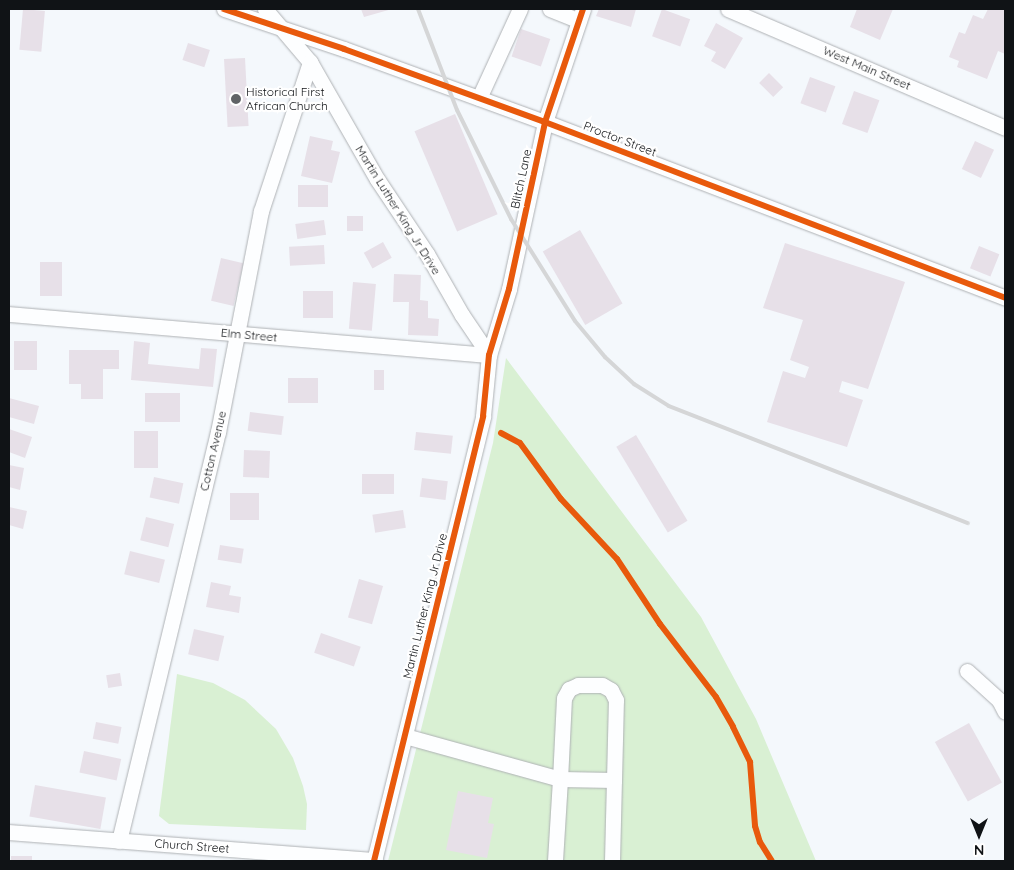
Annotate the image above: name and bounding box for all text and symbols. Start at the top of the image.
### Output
street label: West Main Street [821,43,913,93]
place label: Historical First African Church [246,85,328,113]
marker: Historical First African Church [230,93,242,105]
street label: Proctor Street [582,118,658,160]
street label: Martin Luther King Jr Drive [352,143,444,277]
street label: Blitch Lane [508,148,534,210]
street label: Elm Street [220,325,278,345]
street label: Cotton Avenue [197,410,229,492]
street label: Martin Luther King Jr Drive [400,532,450,680]
north arrow [954,810,1004,860]
street label: Church Street [154,836,230,856]
text: N [974,841,984,859]

